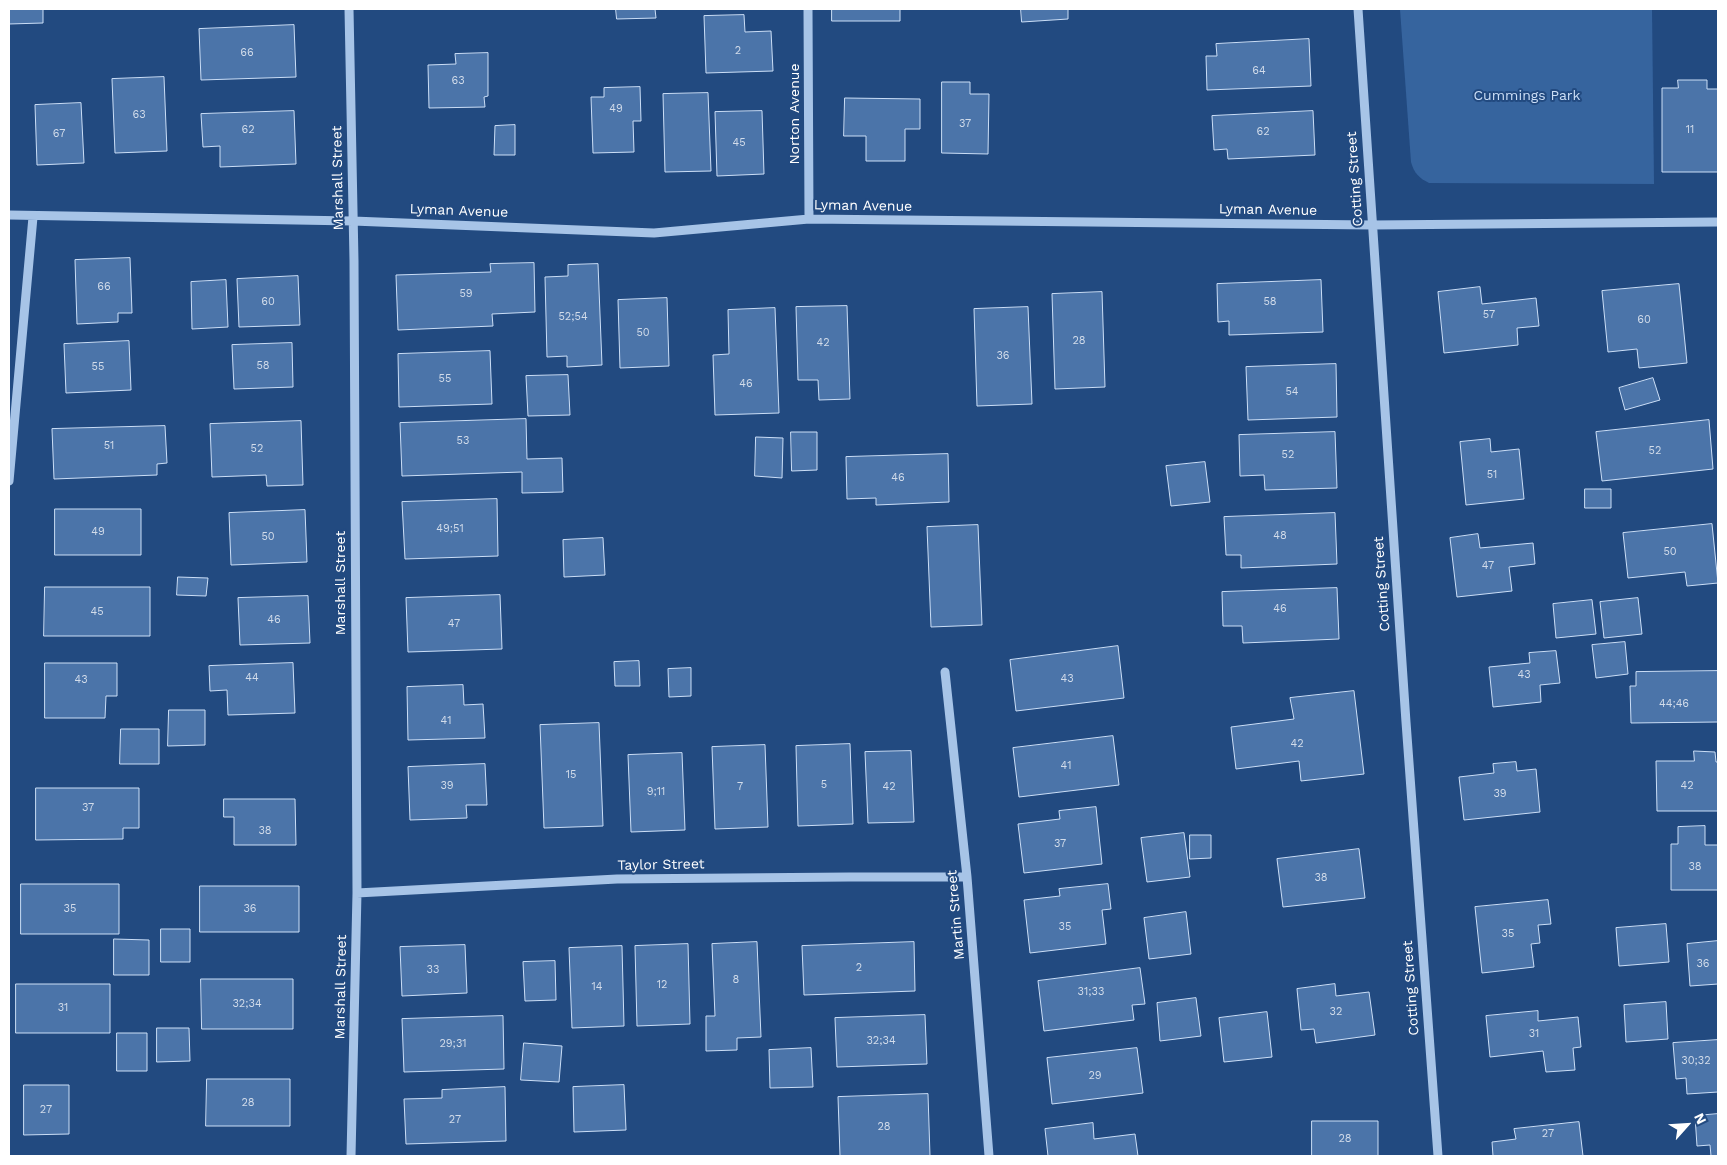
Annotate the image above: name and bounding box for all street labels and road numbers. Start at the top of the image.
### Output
street label: Norton Avenue [787,63,803,165]
street label: Marshall Street [329,126,347,230]
street label: Cotting Street [1343,131,1367,227]
street label: Lyman Avenue [814,197,912,215]
street label: Lyman Avenue [409,201,509,221]
street label: Lyman Avenue [1219,201,1317,219]
street label: Marshall Street [333,531,349,635]
street label: Cotting Street [1370,536,1394,632]
street label: Taylor Street [617,856,705,874]
street label: Martin Street [944,869,968,961]
street label: Marshall Street [332,935,350,1039]
street label: Cotting Street [1399,940,1423,1036]

